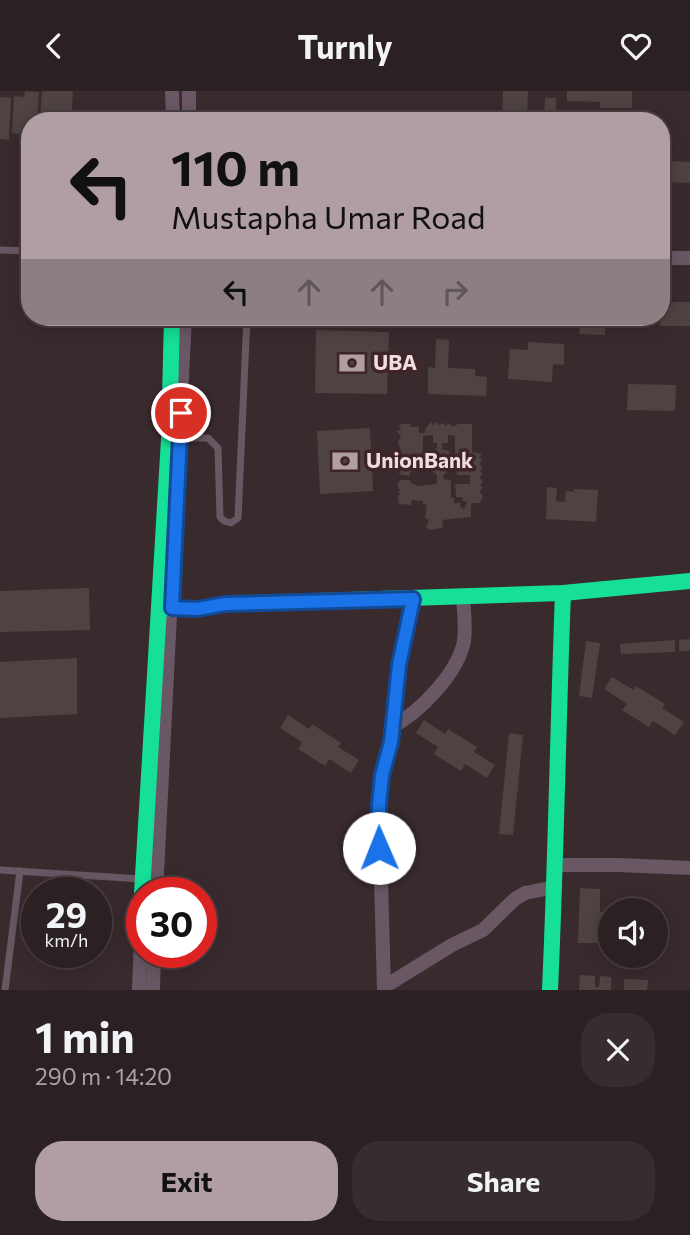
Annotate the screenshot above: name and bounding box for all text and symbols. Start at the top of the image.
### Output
text: Turnly [298,26,392,66]
icon: back [35,27,73,65]
icon: heart [617,27,655,65]
text: 110 m [171,136,300,196]
icon: left [56,140,147,231]
text: Mustapha Umar Road [171,196,486,236]
icon: left [217,273,255,311]
icon: ahead [290,273,328,311]
icon: ahead [363,273,401,311]
icon: right [436,273,474,311]
bank icon: UBA [337,348,367,378]
place label: UBA [373,349,417,374]
pin [151,383,211,443]
icon: arrive [162,394,200,432]
bank icon: UnionBank [330,446,360,476]
place label: UnionBank [366,447,473,472]
position arrow [342,811,416,885]
speed limit sign: 30 [126,877,217,968]
text: 29 [46,892,87,935]
map controls [598,898,668,968]
button: sound [598,898,668,968]
text: km/h [45,929,88,951]
text: 1 min [35,1010,135,1062]
button: close [581,1013,655,1087]
text: 290 m · 14:20 [35,1062,172,1090]
button: Exit [35,1141,338,1221]
button: Share [352,1141,655,1221]

